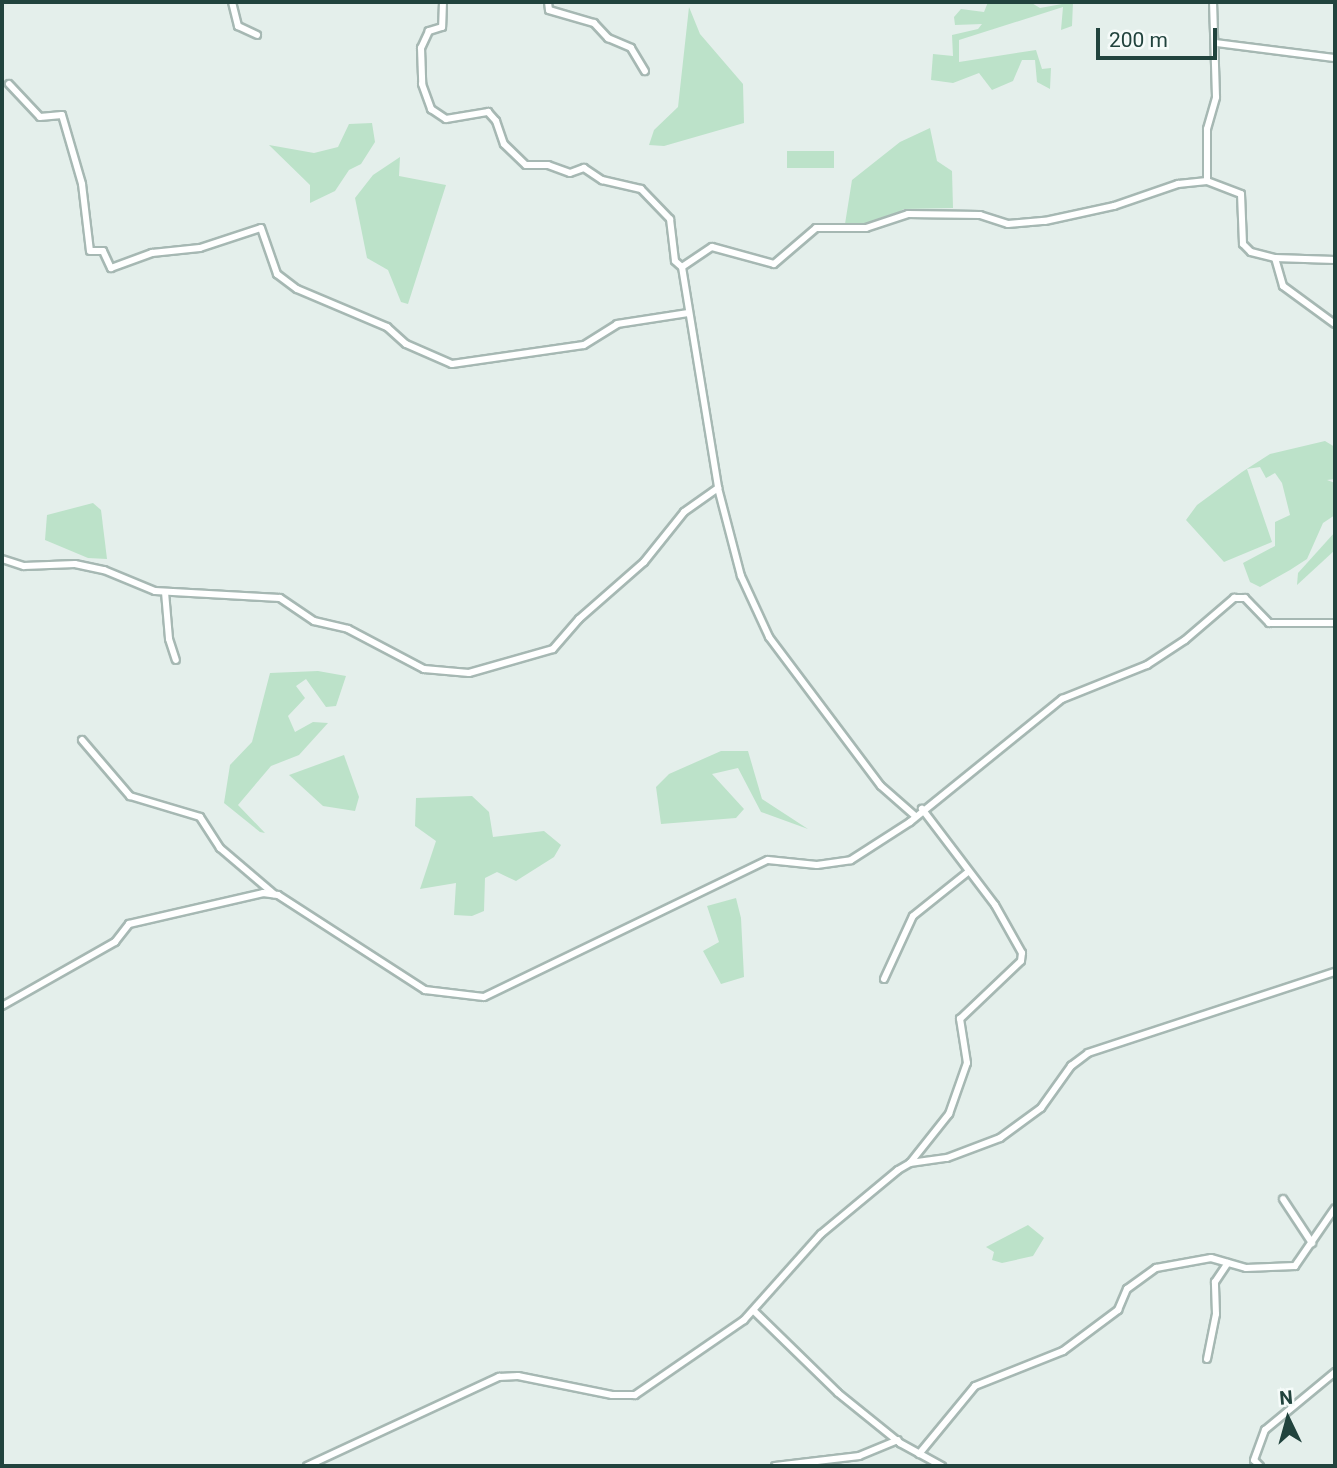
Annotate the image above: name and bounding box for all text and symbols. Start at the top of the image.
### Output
scale bar [1099,14,1220,58]
text: 200 m [1109,28,1168,52]
north arrow [1253,1384,1323,1454]
text: N [1278,1386,1294,1410]

